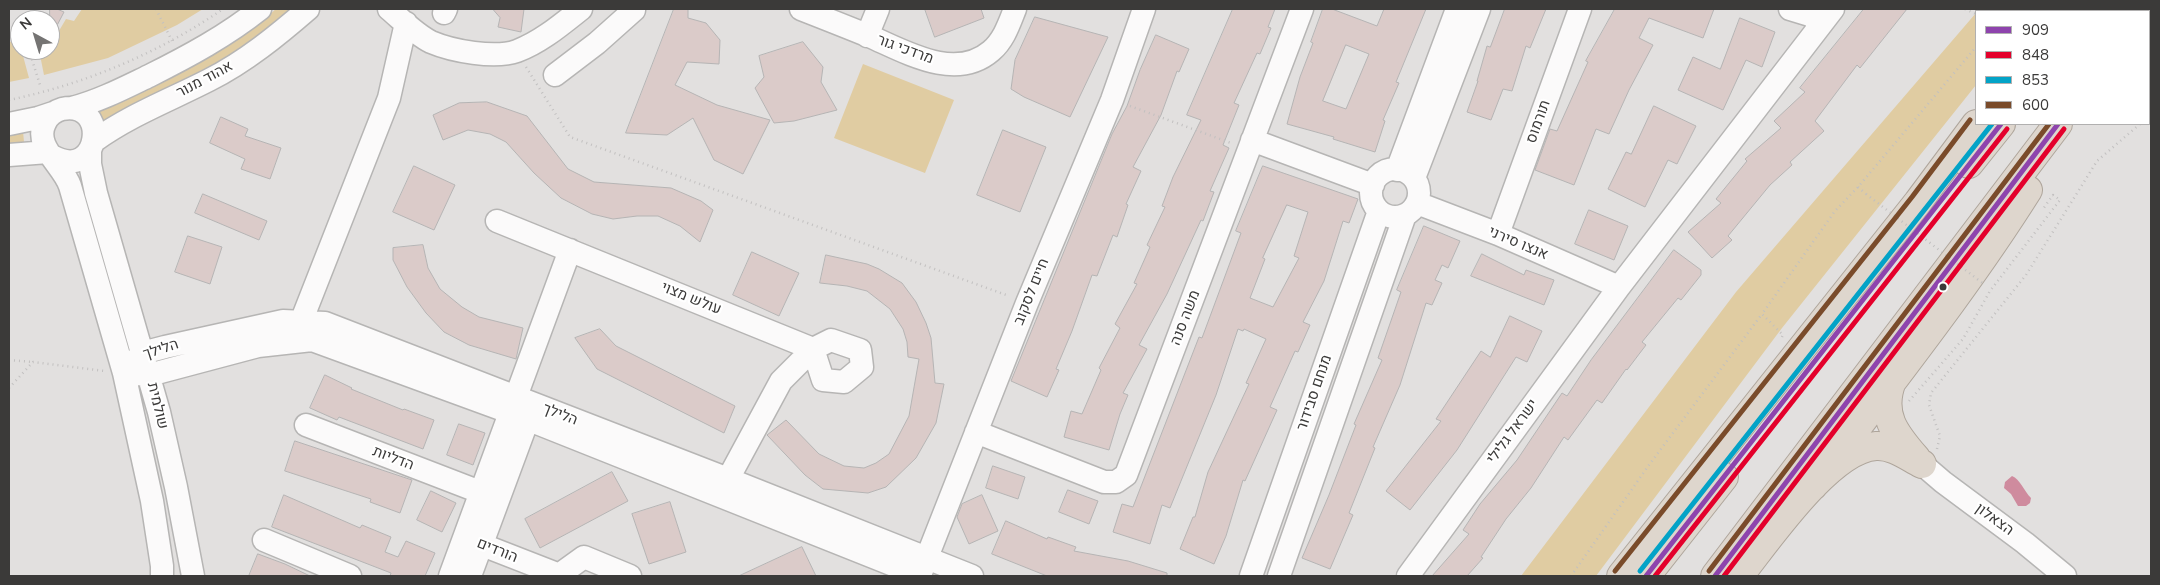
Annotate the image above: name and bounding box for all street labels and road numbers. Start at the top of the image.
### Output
street label: מרדכי גור [874,32,936,68]
street label: אהוד מנור [174,58,236,102]
street label: תורמוס [1523,98,1555,146]
street label: אנצו סירני [1486,223,1550,265]
street label: חיים לסקוב [1010,256,1054,328]
street label: עולש מצוי [658,279,724,319]
street label: משה סנה [1167,288,1205,348]
street label: הלילך [141,336,181,364]
street label: מנחם סבידור [1294,353,1336,433]
street label: שולמית [143,381,171,431]
street label: ישראל גלילי [1484,396,1542,468]
street label: הלילך [540,400,580,430]
street label: הדליות [370,443,416,475]
street label: הצאלון [1971,500,2017,540]
street label: הורדים [474,535,520,567]

